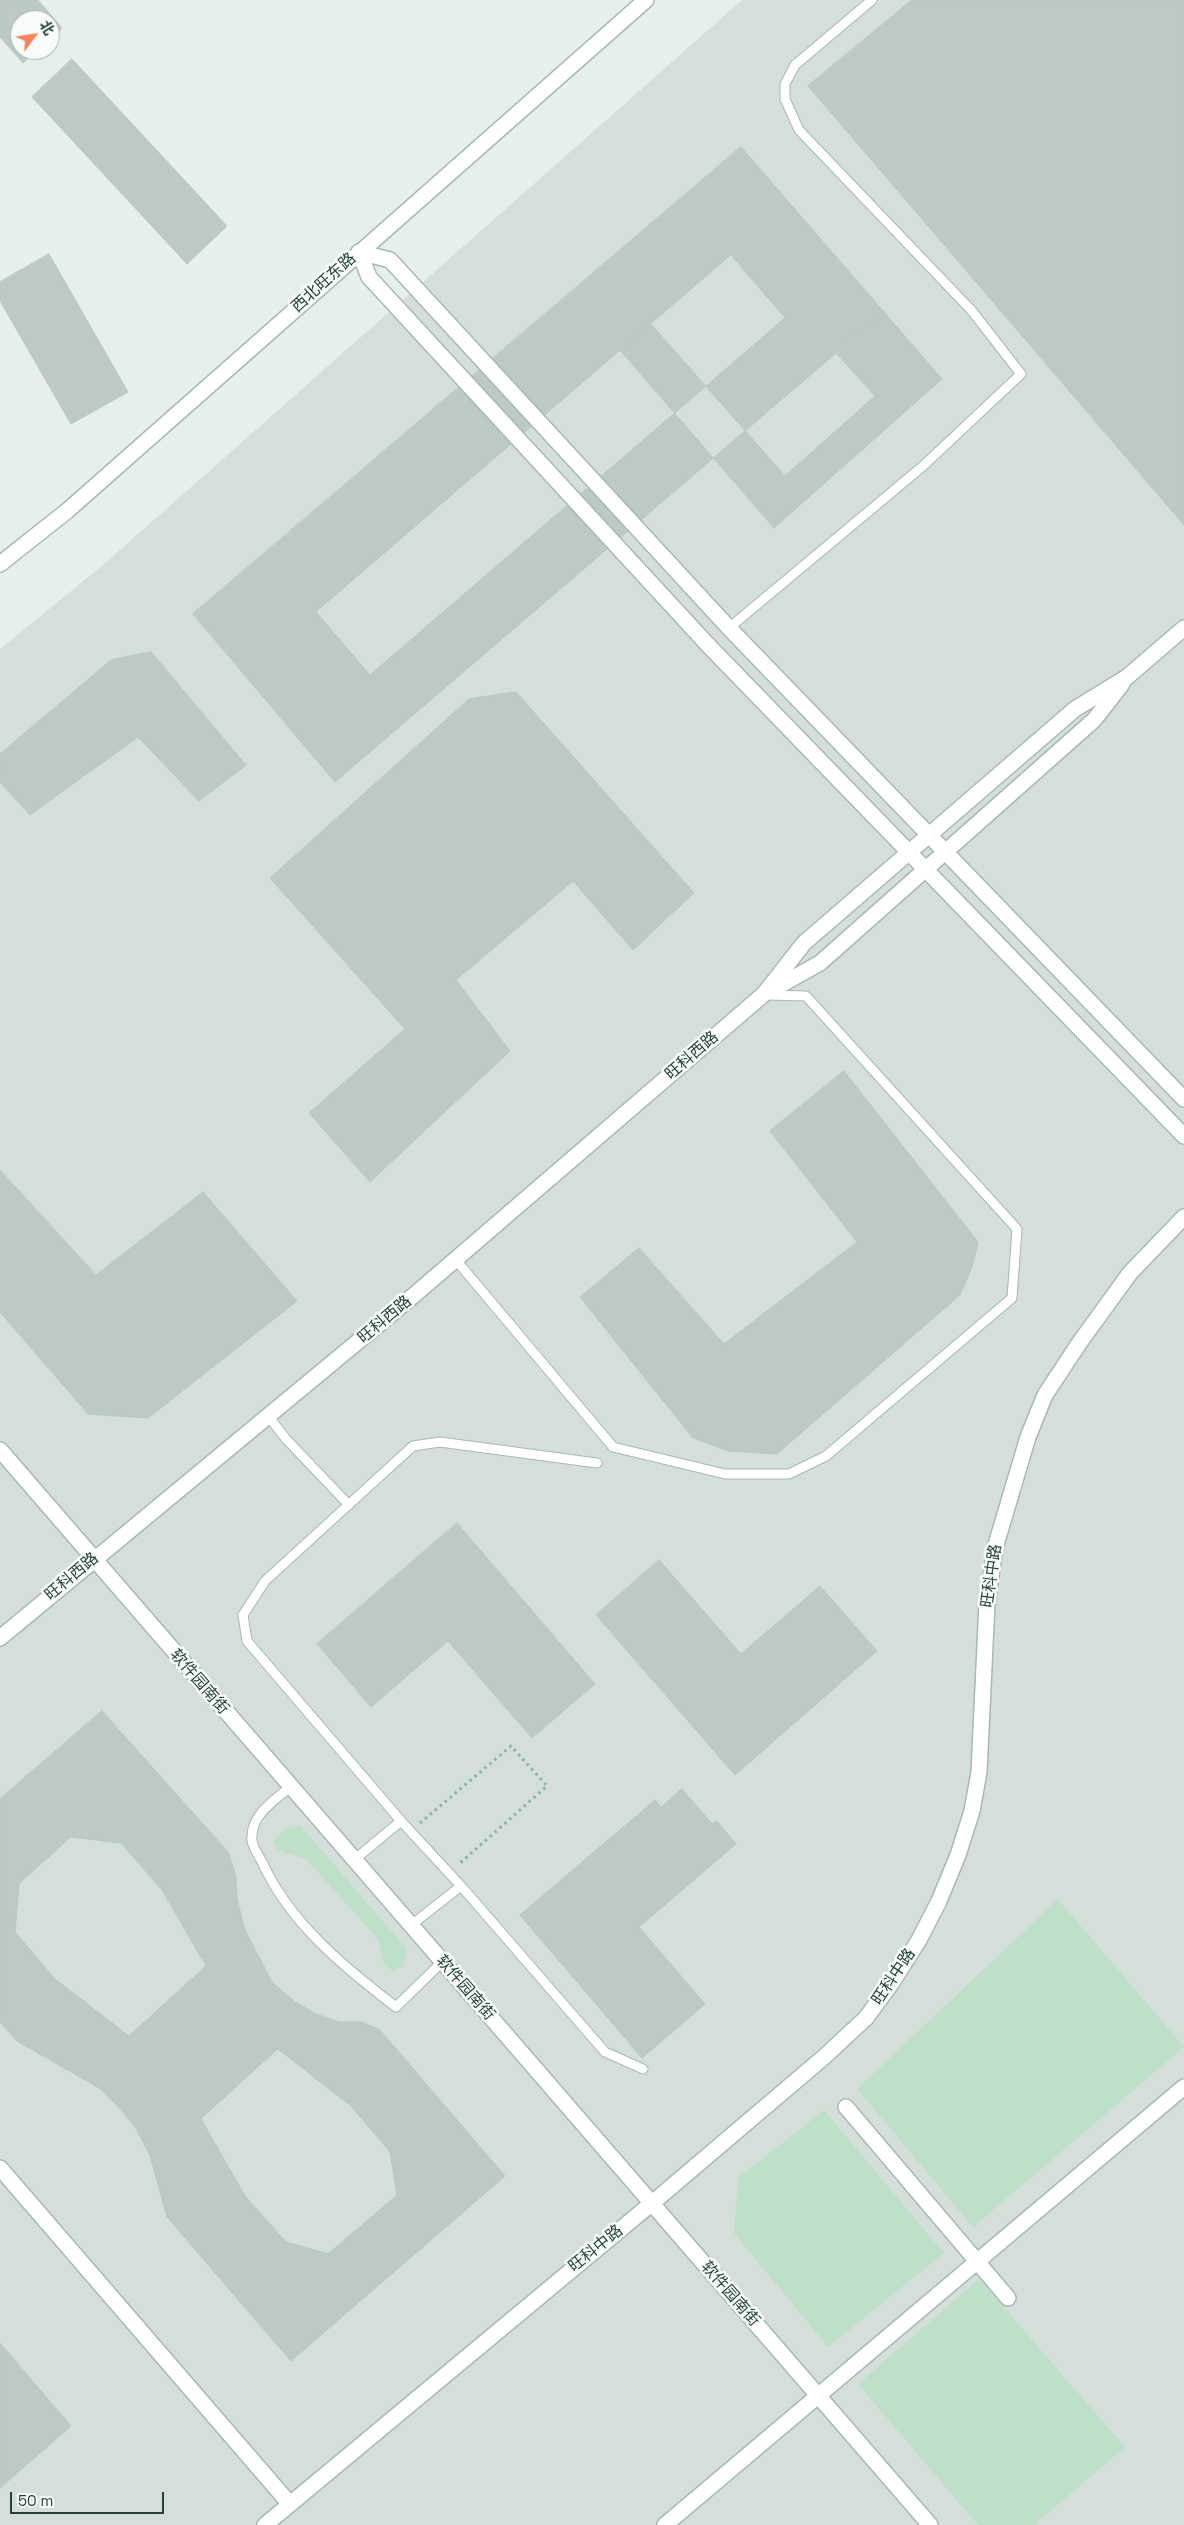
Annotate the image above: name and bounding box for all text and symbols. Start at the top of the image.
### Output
north arrow [10,10,60,60]
text: 北 [36,17,58,38]
street label: 西北旺东路 [288,249,360,317]
street label: 旺科西路 [662,1028,722,1084]
street label: 旺科西路 [354,1292,416,1348]
street label: 旺科中路 [978,1543,1006,1609]
street label: 旺科西路 [41,1549,103,1605]
street label: 软件园南街 [166,1646,232,1718]
street label: 旺科中路 [868,1945,920,2009]
street label: 软件园南街 [432,1952,498,2024]
street label: 旺科中路 [565,2221,627,2277]
street label: 软件园南街 [697,2258,763,2330]
scale bar [12,2482,166,2514]
text: 50 m [18,2491,53,2510]

